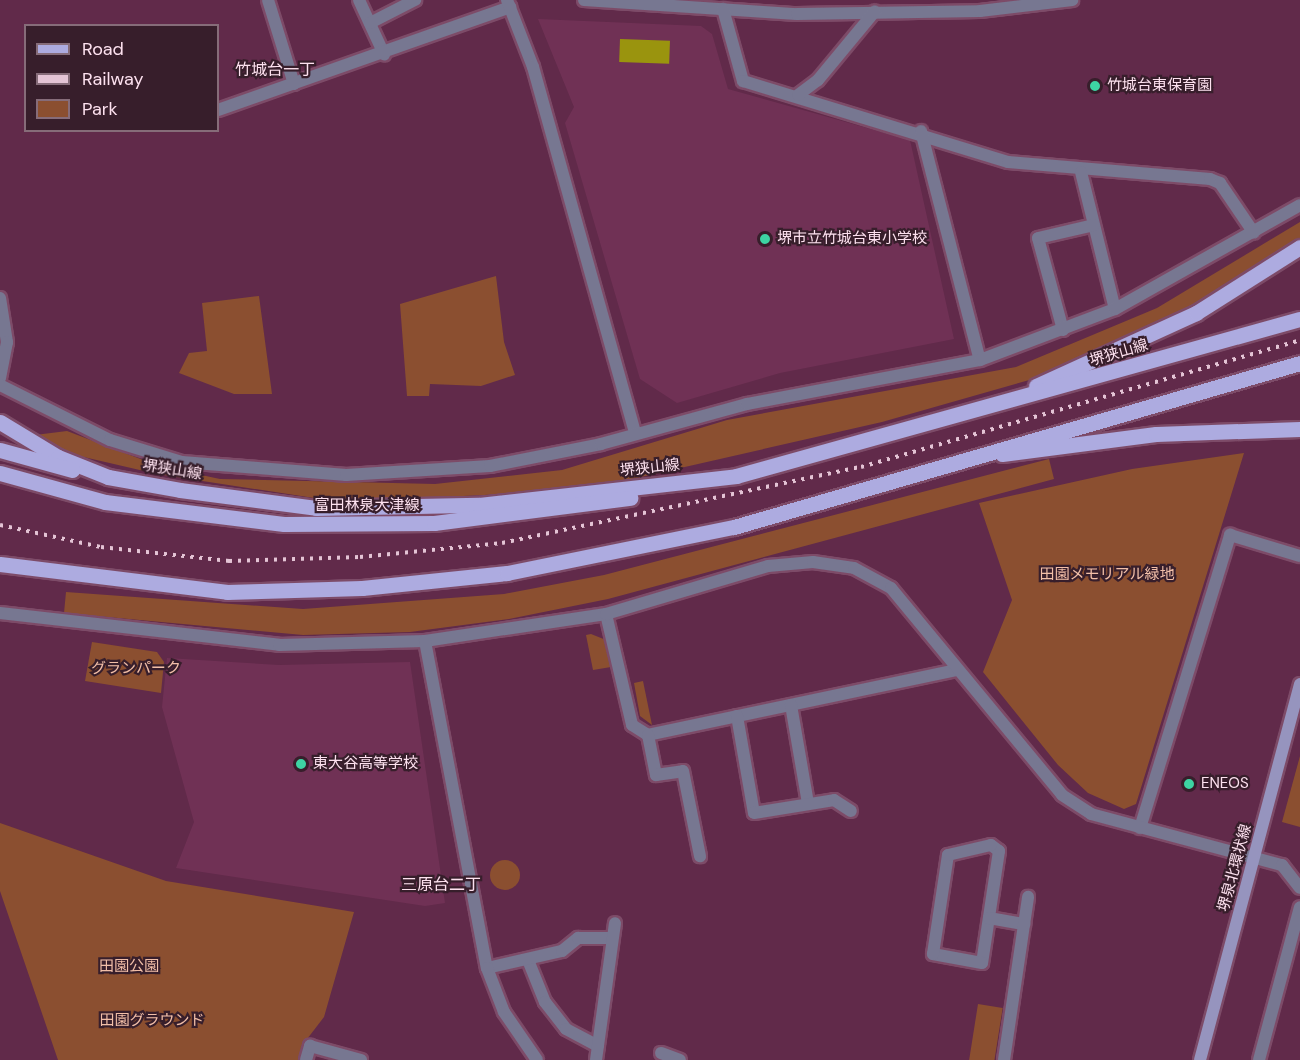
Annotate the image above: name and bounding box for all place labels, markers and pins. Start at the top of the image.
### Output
place label: 竹城台東保育園 [1107,77,1212,95]
marker: 竹城台東保育園 [1088,79,1102,93]
place label: 堺市立竹城台東小学校 [777,230,927,248]
marker: 堺市立竹城台東小学校 [758,232,772,246]
place label: 東大谷高等学校 [313,755,418,773]
marker: 東大谷高等学校 [294,757,308,771]
place label: ENEOS [1201,775,1249,793]
marker: ENEOS [1182,777,1196,791]

